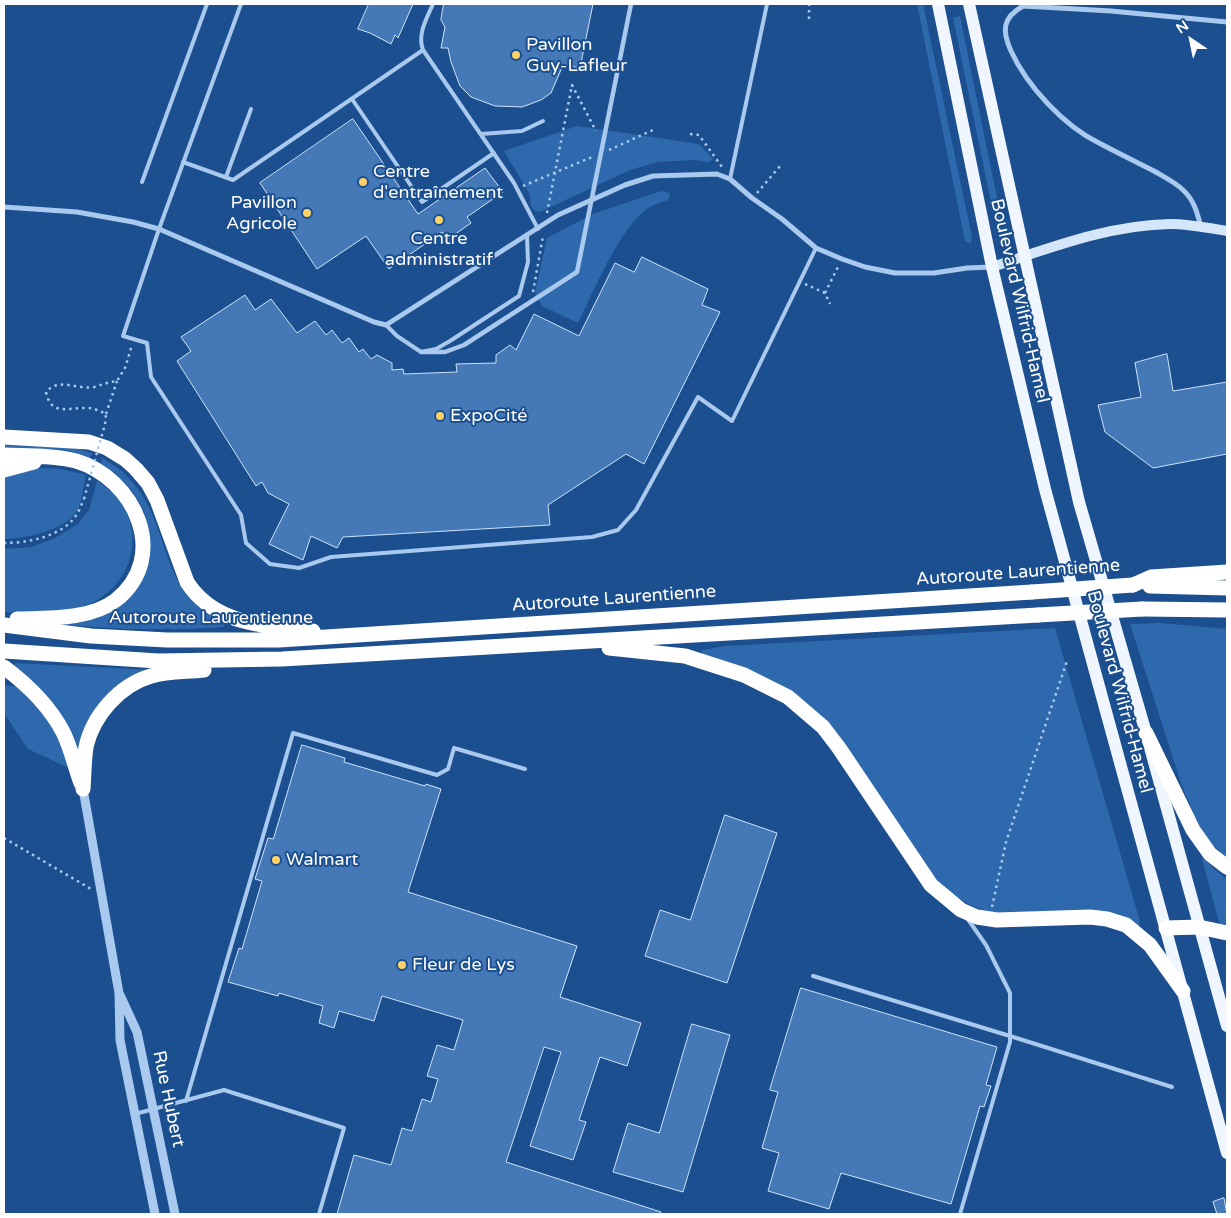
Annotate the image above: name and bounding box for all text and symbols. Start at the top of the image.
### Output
north arrow [1166,15,1216,65]
text: N [1173,17,1192,37]
place label: Pavillon Guy-Lafleur [526,34,627,76]
marker: Pavillon Guy-Lafleur [510,49,522,61]
place label: Centre d'entraînement [373,161,503,203]
marker: Centre d'entraînement [357,176,369,188]
place label: Pavillon Agricole [226,192,297,234]
street label: Boulevard Wilfrid-Hamel [985,197,1053,405]
marker: Pavillon Agricole [301,207,313,219]
marker: Centre administratif [433,214,445,226]
place label: Centre administratif [385,228,493,270]
place label: ExpoCité [450,405,527,427]
marker: ExpoCité [434,410,446,422]
street label: Autoroute Laurentienne [915,555,1121,591]
street label: Autoroute Laurentienne [511,581,717,617]
street label: Boulevard Wilfrid-Hamel [1082,588,1156,796]
street label: Autoroute Laurentienne [109,607,313,629]
place label: Walmart [286,849,358,871]
marker: Walmart [270,854,282,866]
place label: Fleur de Lys [412,954,515,976]
marker: Fleur de Lys [396,959,408,971]
street label: Rue Hubert [147,1049,189,1149]

